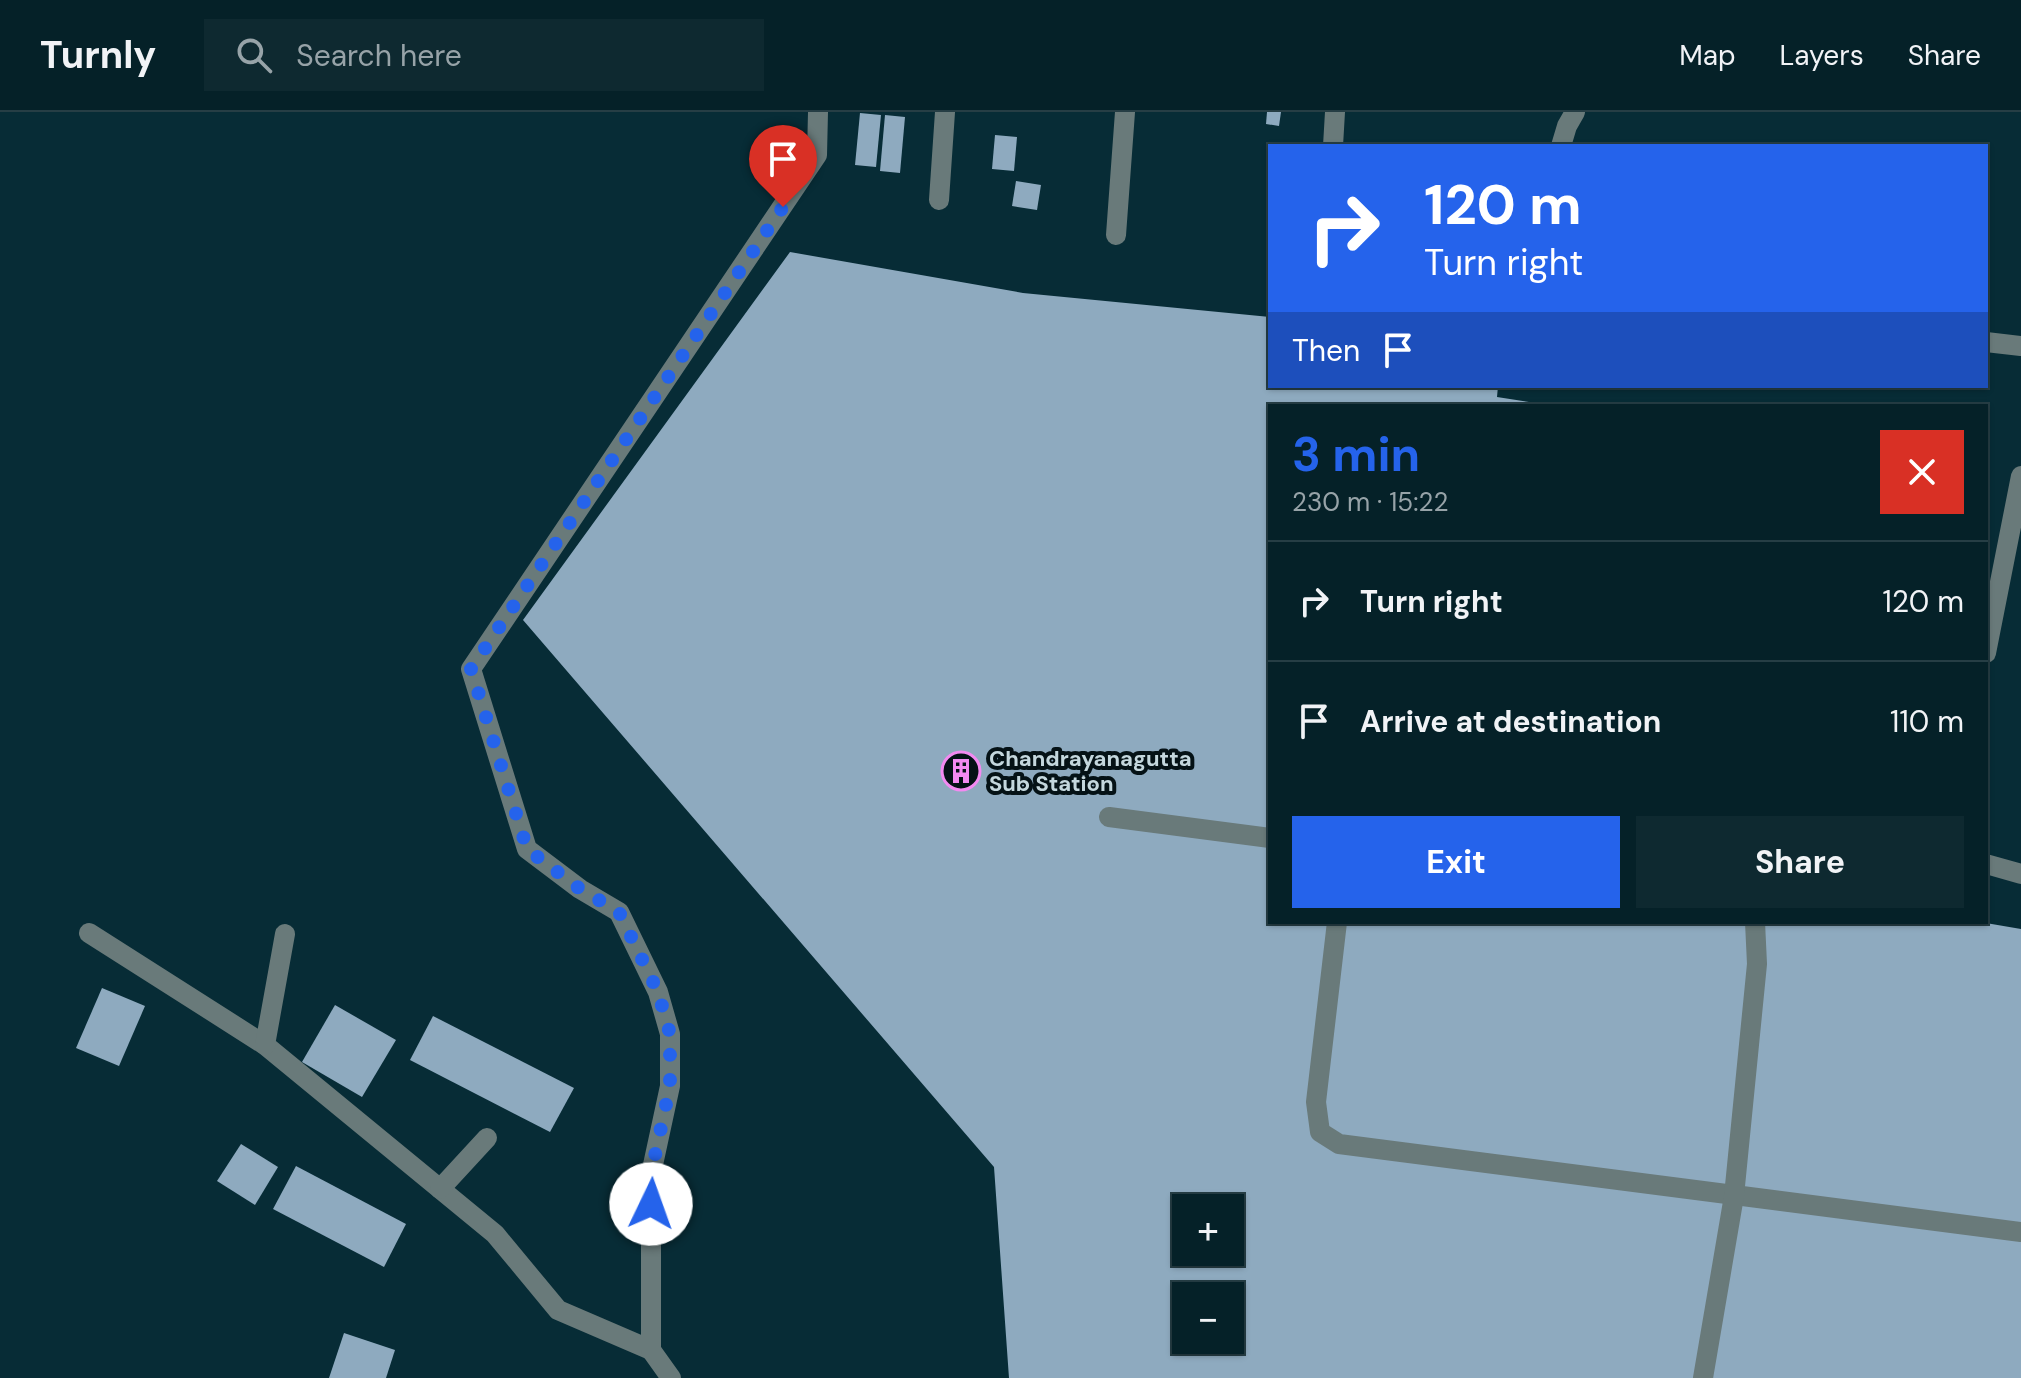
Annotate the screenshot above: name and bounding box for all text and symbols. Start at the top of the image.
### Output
search box [204,19,764,91]
text: Turnly [40,30,156,80]
icon: search [232,33,276,77]
text: Search here [296,36,462,75]
text: Map [1679,37,1736,74]
text: Layers [1780,37,1864,74]
text: Share [1908,37,1981,74]
pin [749,125,817,207]
icon: arrive [761,137,805,181]
text: 120 m [1424,168,1582,241]
icon: right [1292,176,1396,280]
text: Turn right [1424,239,1583,286]
icon: arrive [1376,328,1420,372]
text: Then [1292,331,1360,370]
text: 3 min [1292,423,1420,486]
button: close [1880,430,1964,514]
text: 230 m · 15:22 [1292,485,1448,519]
icon: right [1292,579,1336,623]
text: Turn right [1360,582,1503,621]
text: 120 m [1882,582,1964,621]
icon: arrive [1292,699,1336,743]
text: Arrive at destination [1360,702,1661,741]
text: 110 m [1890,702,1964,741]
place label: Chandrayanagutta Sub Station [989,744,1192,798]
building icon: Chandrayanagutta Sub Station [940,750,982,792]
button: Exit [1292,816,1620,908]
button: Share [1636,816,1964,908]
position arrow [609,1162,693,1246]
map controls [1172,1194,1244,1354]
button: + [1172,1194,1244,1266]
button: − [1172,1282,1244,1354]

